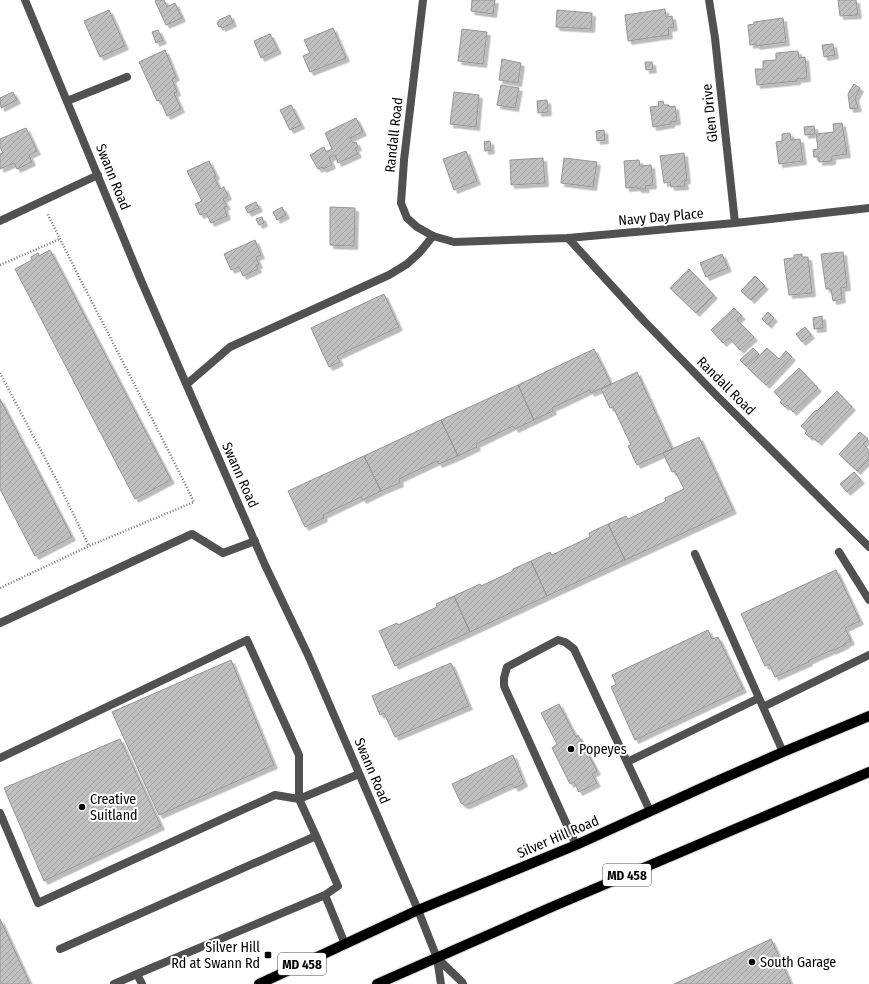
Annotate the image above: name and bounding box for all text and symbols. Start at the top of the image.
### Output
street label: Glen Drive [698,83,722,143]
street label: Randall Road [382,96,406,174]
street label: Swann Road [92,141,134,213]
street label: Navy Day Place [618,205,704,229]
street label: Randall Road [693,353,759,419]
street label: Swann Road [218,440,262,510]
street label: Swann Road [351,736,393,806]
place label: Popeyes [579,741,627,758]
marker: Popeyes [566,744,576,754]
place label: Creative Suitland [90,791,138,824]
marker: Creative Suitland [77,802,87,812]
street label: Silver Hill Road [515,812,601,862]
road number: MD 458 [603,864,651,886]
place label: Silver Hill Rd at Swann Rd [171,939,260,972]
marker: Silver Hill Rd at Swann Rd [263,950,273,960]
road number: MD 458 [278,953,326,975]
place label: South Garage [760,954,836,971]
marker: South Garage [747,957,757,967]

